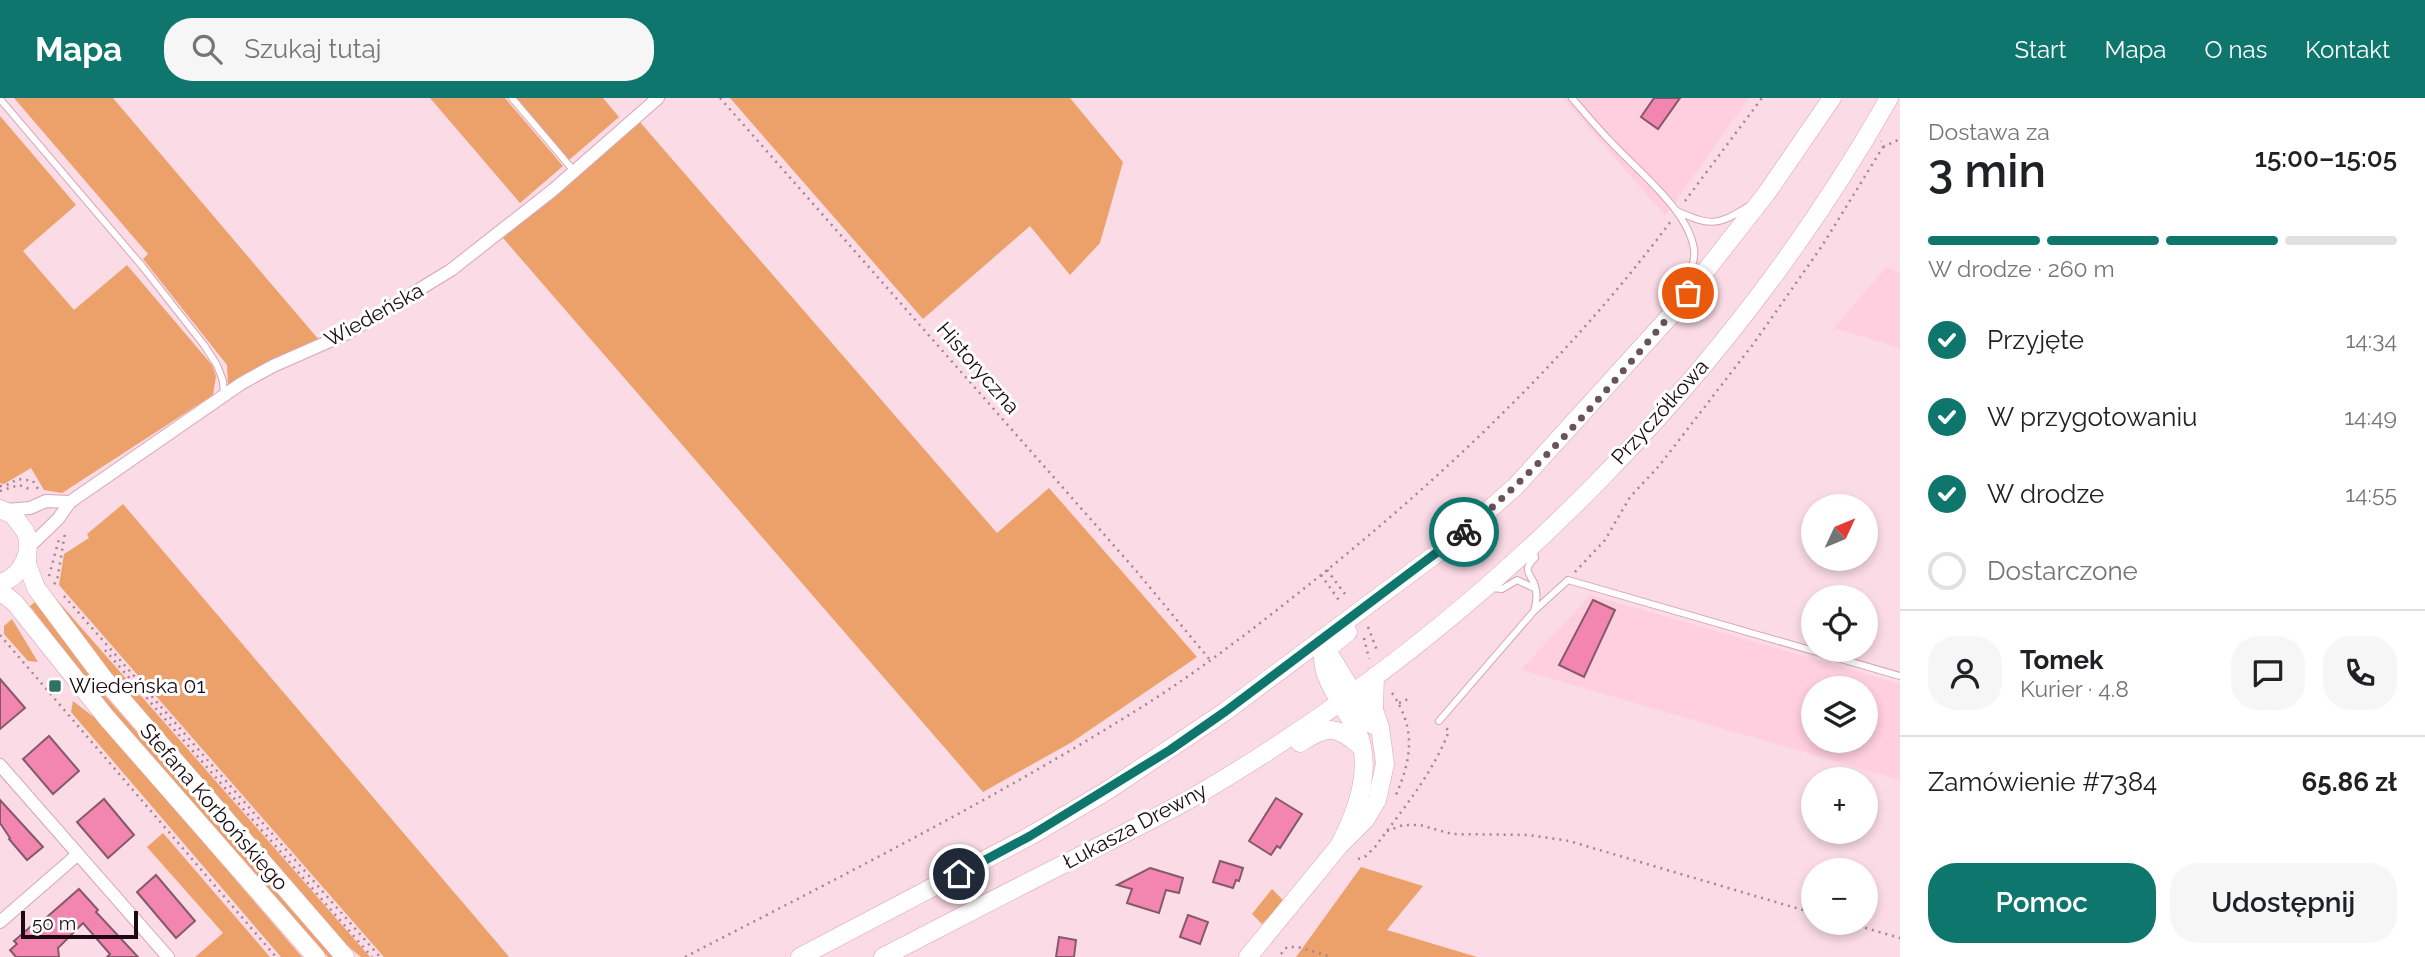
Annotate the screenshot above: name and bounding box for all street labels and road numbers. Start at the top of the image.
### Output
street label: Wiedeńska [320,277,428,352]
street label: Historyczna [932,317,1025,419]
street label: Przyczółkowa [1606,354,1713,469]
street label: Stefana Korbońskiego [135,718,294,895]
street label: Łukasza Drewny [1059,777,1211,874]

